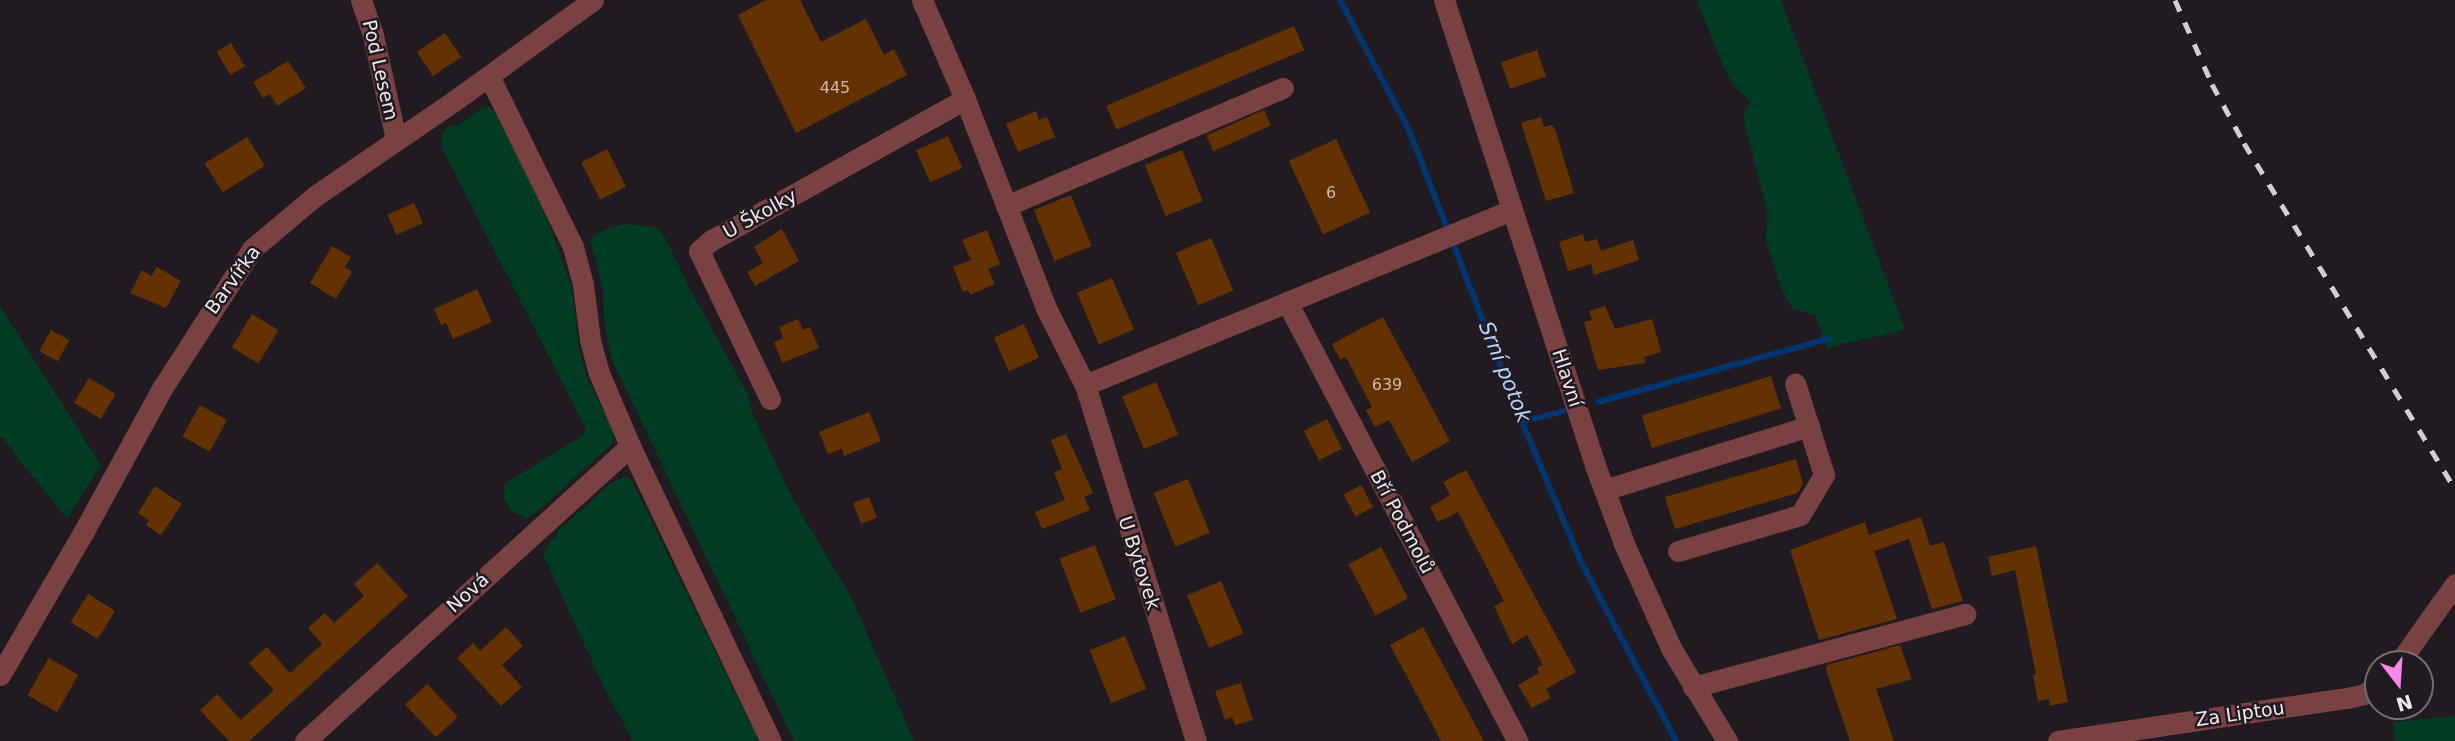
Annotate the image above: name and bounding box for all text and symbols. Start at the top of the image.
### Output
street label: Pod Lesem [357,17,403,123]
house number: 445 [820,78,850,98]
house number: 6 [1326,183,1336,203]
street label: U Školky [719,184,801,244]
street label: Barvířka [201,241,265,319]
water label: Srní potok [1473,318,1537,426]
street label: Hlavní [1547,346,1587,410]
house number: 639 [1372,375,1402,395]
street label: Bří Podmolů [1365,466,1439,578]
street label: U Bytovek [1113,513,1165,613]
street label: Nová [442,568,494,618]
north arrow [2364,650,2434,720]
text: N [2394,690,2415,716]
street label: Za Liptou [2194,696,2286,732]

